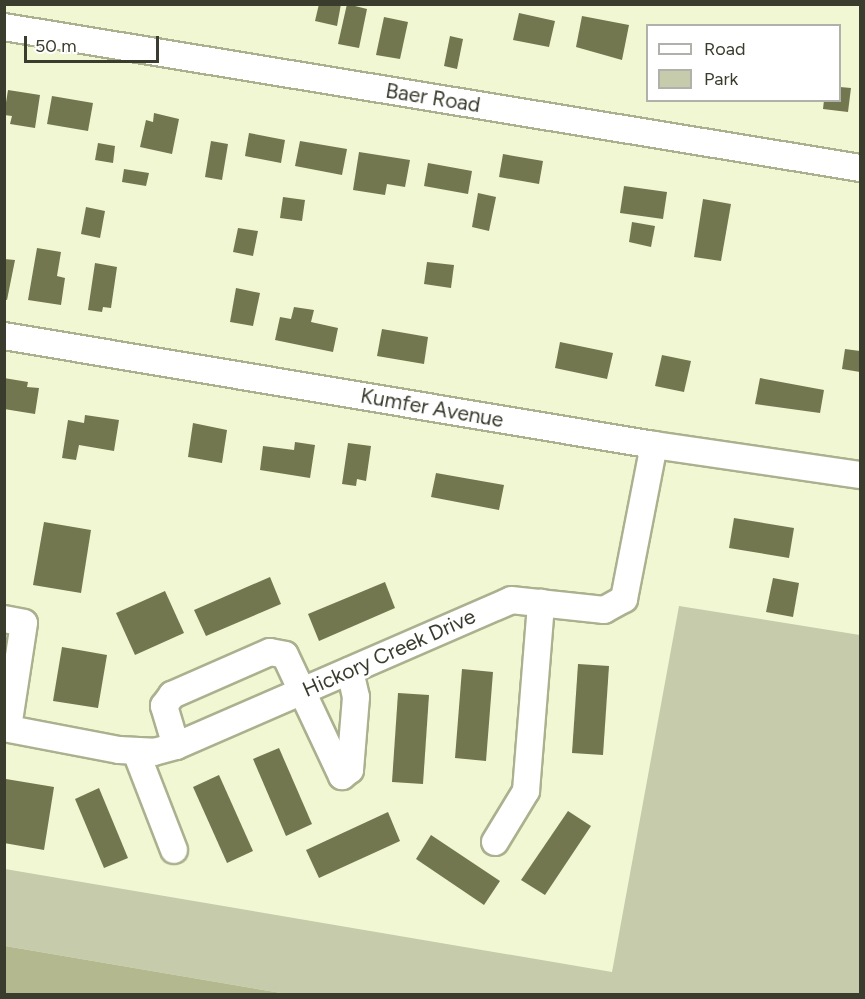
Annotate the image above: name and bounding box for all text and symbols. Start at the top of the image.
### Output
scale bar [27,24,162,62]
legend [646,24,841,102]
text: 50 m [35,35,77,57]
text: Road [704,38,745,60]
text: Park [704,68,738,90]
street label: Baer Road [384,78,482,118]
street label: Kumfer Avenue [359,383,505,433]
street label: Hickory Creek Drive [299,604,479,702]

